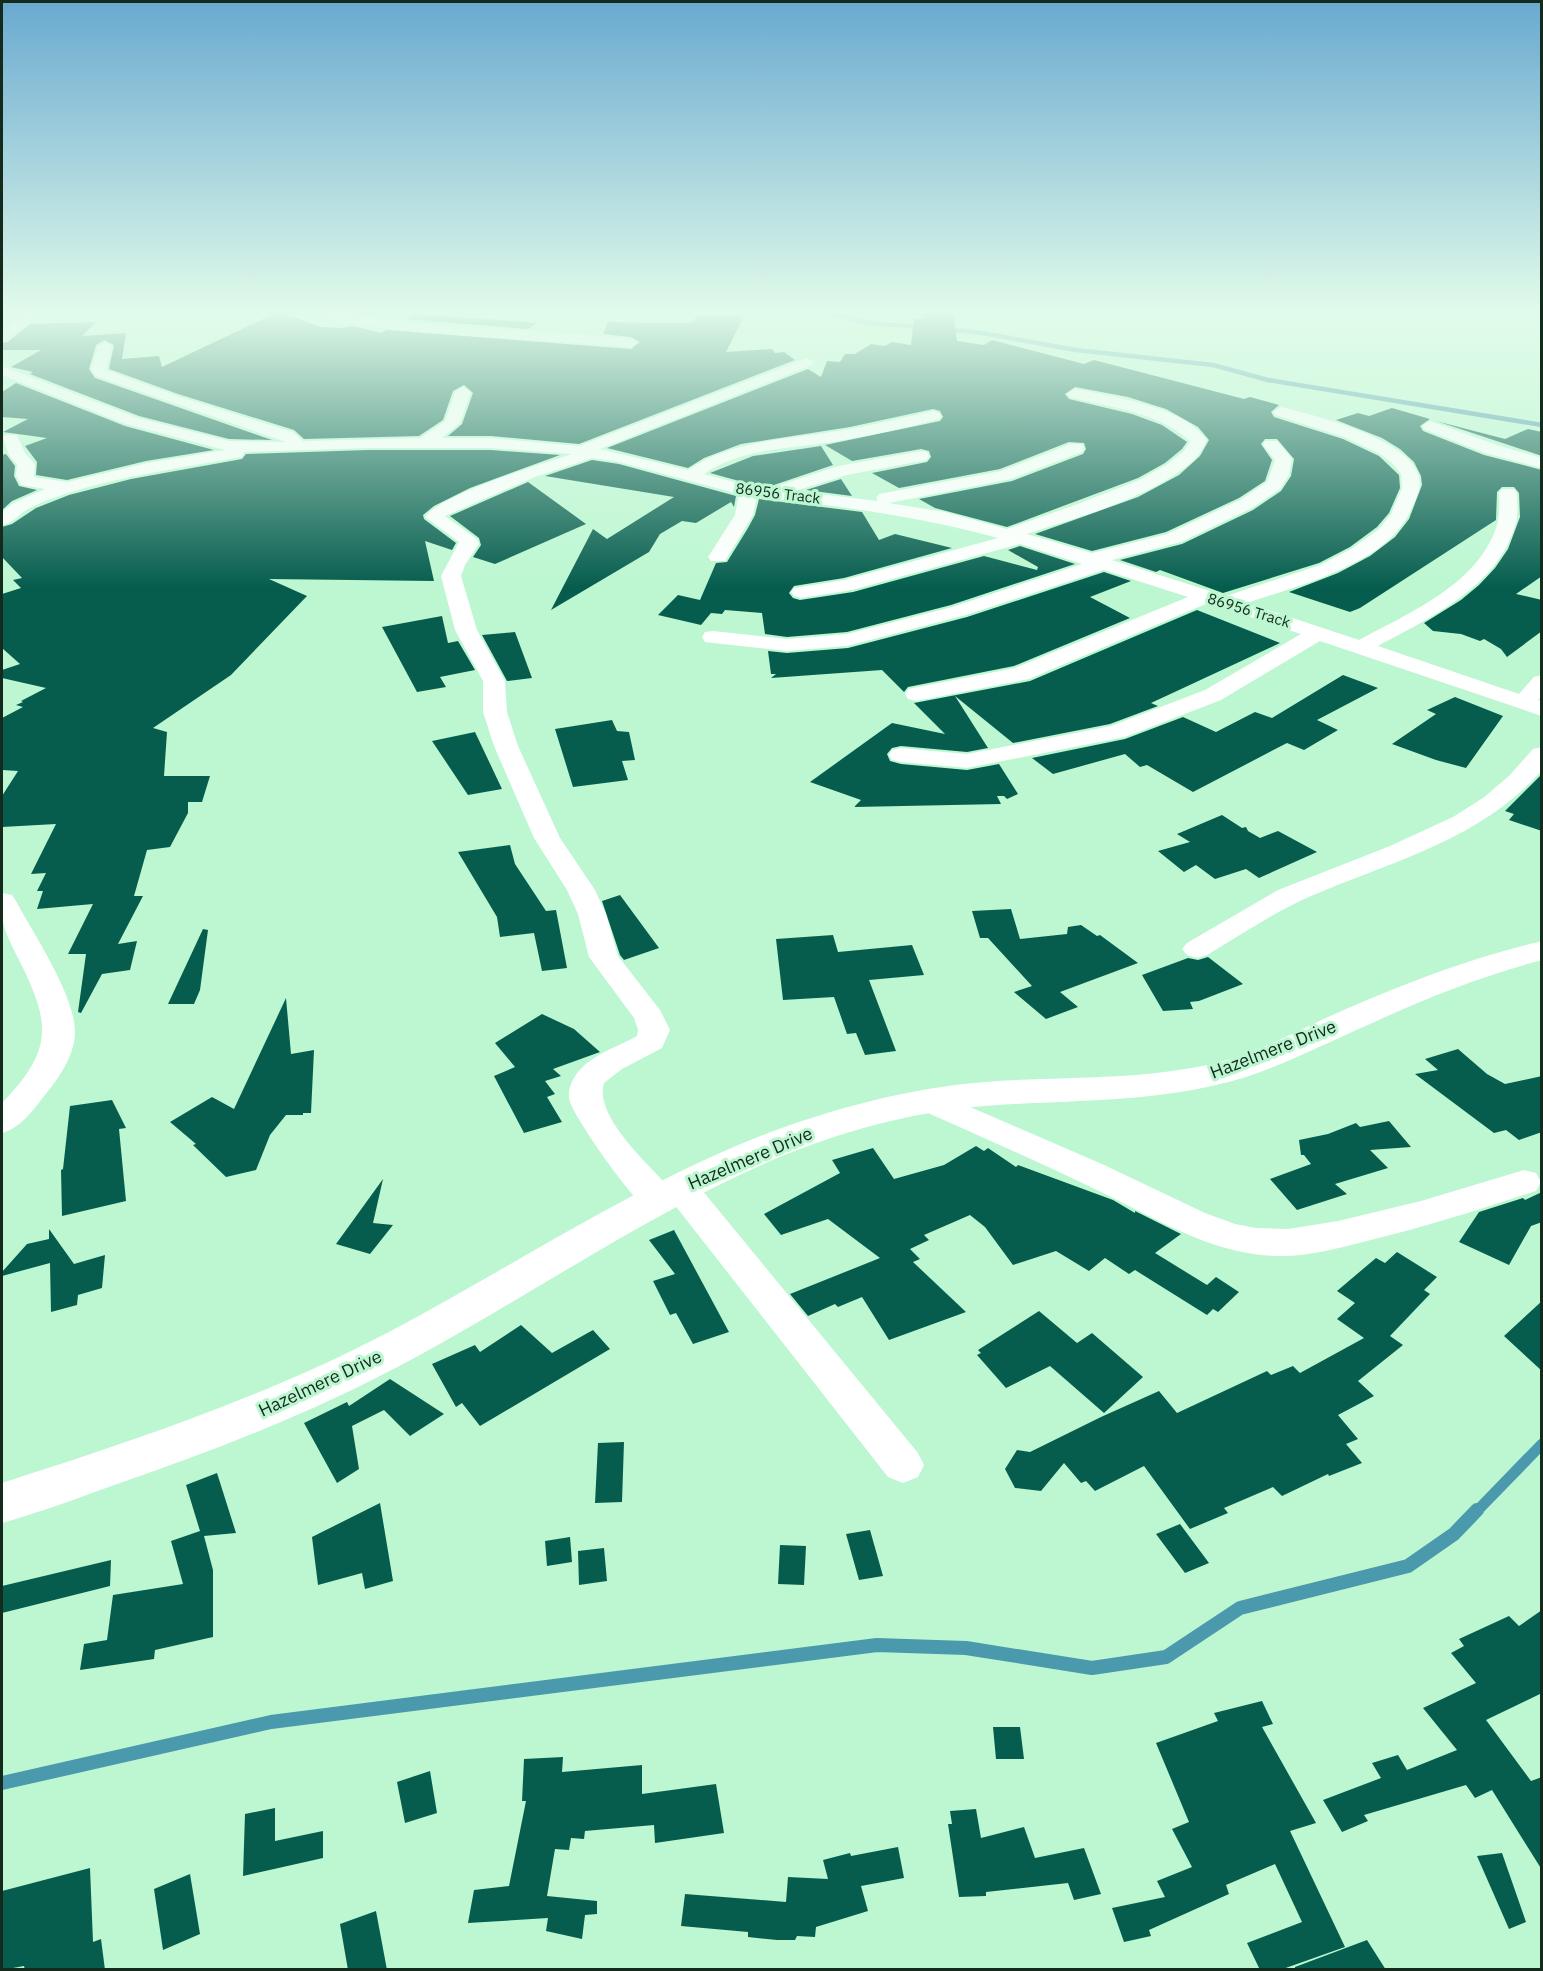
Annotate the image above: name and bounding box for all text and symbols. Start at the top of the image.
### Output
street label: 86956 Track [734,478,822,508]
street label: 86956 Track [1205,588,1293,632]
street label: Hazelmere Drive [1207,1014,1339,1084]
street label: Hazelmere Drive [684,1121,816,1195]
street label: Hazelmere Drive [255,1344,385,1422]

